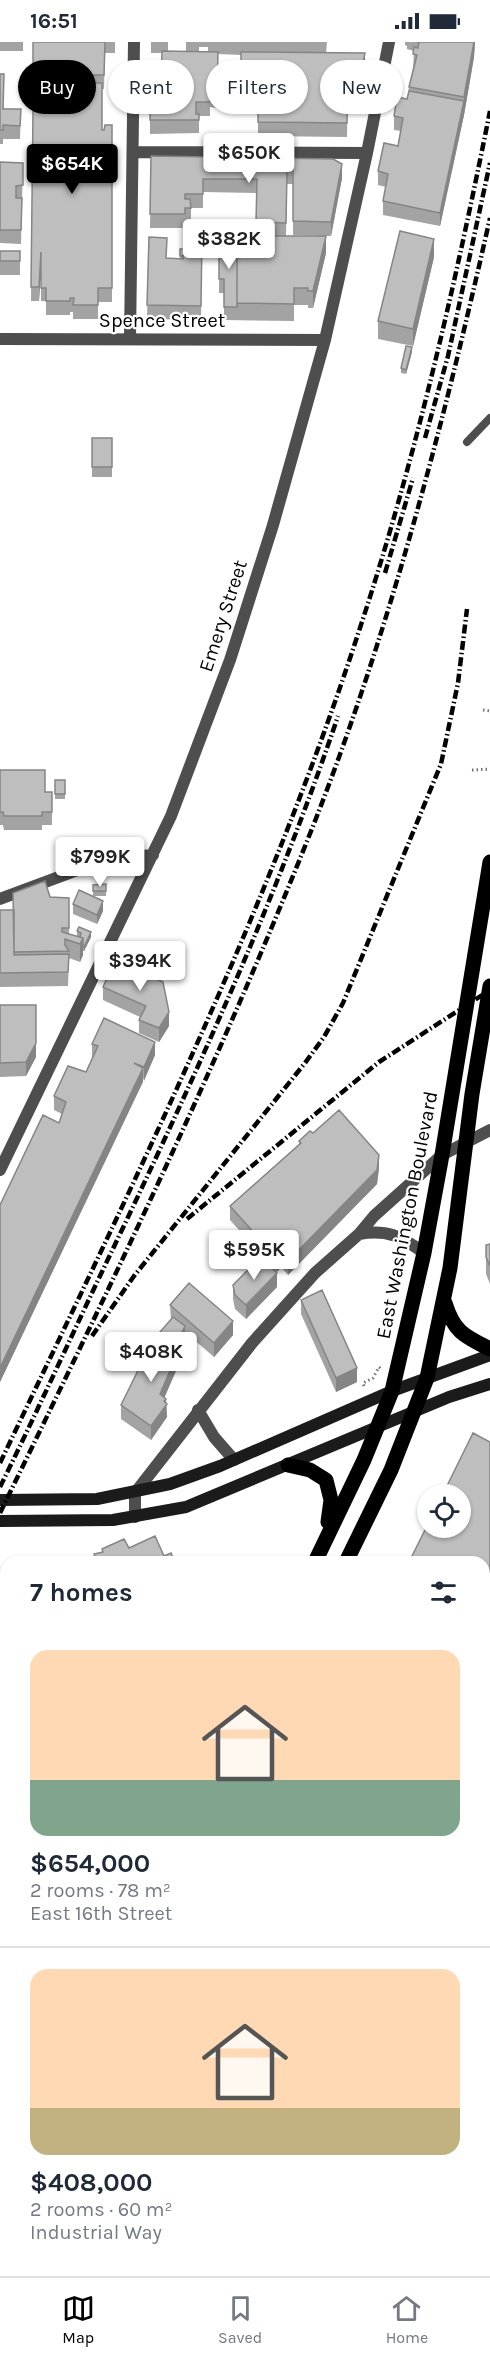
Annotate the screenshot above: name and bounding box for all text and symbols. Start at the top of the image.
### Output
text: 16:51 [30,8,78,34]
chip: Buy [18,60,96,114]
chip: Rent [108,60,194,114]
chip: Filters [206,60,308,114]
chip: New [320,60,403,114]
pin: $650K [207,133,291,184]
text: $650K [217,141,281,164]
pin: $654K [30,144,114,195]
text: $654K [41,152,103,175]
pin: $382K [187,219,271,270]
text: $382K [197,227,261,250]
street label: Spence Street [99,309,226,332]
street label: Emery Street [194,557,252,675]
pin: $799K [58,837,142,888]
text: $799K [69,845,131,868]
pin: $394K [98,941,182,992]
text: $394K [108,949,172,972]
street label: East Washington Boulevard [372,1089,442,1341]
pin: $595K [212,1230,296,1281]
text: $595K [223,1238,285,1261]
pin: $408K [109,1332,193,1383]
text: $408K [119,1340,183,1363]
map controls [417,1484,471,1538]
button: locate [417,1484,471,1538]
icon: filters [427,1576,460,1609]
text: 7 homes [30,1577,133,1608]
icon: home [191,1689,299,1797]
text: $654,000 [30,1848,150,1879]
text: 2 rooms · 78 m² [30,1879,171,1902]
text: East 16th Street [30,1902,172,1925]
icon: home [191,2008,299,2116]
text: $408,000 [30,2167,153,2198]
text: 2 rooms · 60 m² [30,2198,173,2221]
text: Industrial Way [30,2221,162,2244]
tab: Map [62,2292,95,2347]
tab: Saved [218,2292,262,2347]
tab: Home [386,2292,428,2347]

